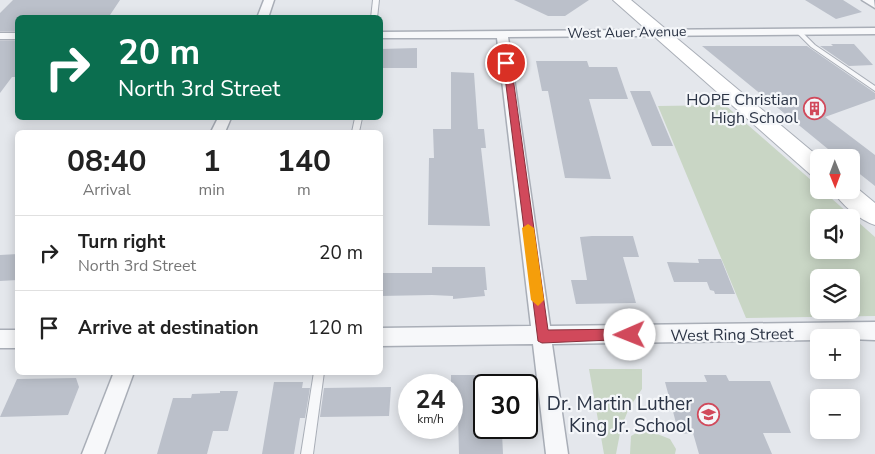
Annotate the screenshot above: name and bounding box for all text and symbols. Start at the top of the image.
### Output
street label: West Auer Avenue [567,22,687,43]
text: 20 m [118,29,200,76]
icon: right [35,35,100,100]
pin [485,42,527,84]
icon: arrive [492,49,520,77]
text: North 3rd Street [118,74,280,104]
place label: HOPE Christian High School [686,89,798,129]
building icon: HOPE Christian High School [802,96,826,120]
text: 08:40 [67,141,146,182]
text: 1 [203,141,221,182]
text: 140 [277,141,331,182]
north arrow [810,149,860,199]
map controls [810,149,860,439]
text: Arrival [83,179,131,201]
text: min [198,179,225,201]
text: m [297,179,311,201]
button: sound [810,209,860,259]
text: Turn right [78,229,165,255]
icon: right [35,239,63,267]
text: 20 m [319,240,363,266]
text: North 3rd Street [78,255,196,277]
button: layers [810,269,860,319]
position arrow [603,308,655,360]
icon: arrive [35,314,63,342]
text: Arrive at destination [78,315,259,341]
text: 120 m [308,315,363,341]
street label: West Ring Street [670,323,794,347]
button: + [810,329,860,379]
speed limit sign: 30 [473,374,538,439]
text: 24 [415,383,446,417]
button: − [810,389,860,439]
place label: Dr. Martin Luther King Jr. School [547,391,692,439]
school or university icon: Dr. Martin Luther King Jr. School [696,402,720,426]
text: km/h [417,411,444,427]

